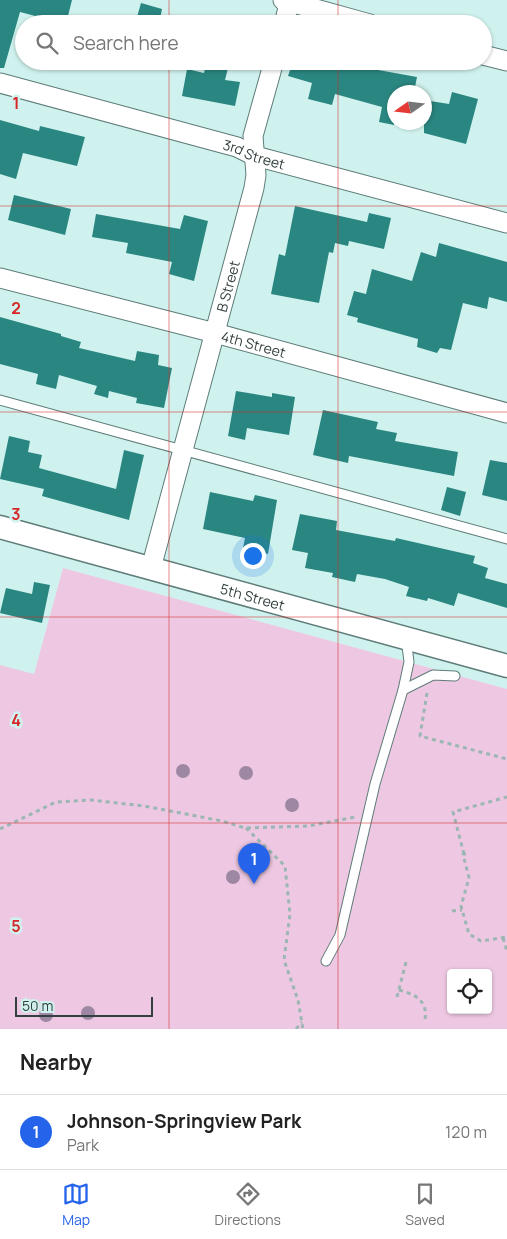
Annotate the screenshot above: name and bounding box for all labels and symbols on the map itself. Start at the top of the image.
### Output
north arrow [387,85,432,130]
text: 1 [12,92,20,114]
street label: 3rd Street [221,134,288,173]
street label: B Street [211,258,244,314]
text: 2 [11,297,21,319]
street label: 4th Street [219,326,288,362]
text: 3 [11,503,21,525]
your location [240,543,266,569]
street label: 5th Street [218,578,287,614]
text: 4 [11,709,21,731]
pin: 1 [238,843,270,884]
text: 5 [11,915,21,937]
scale bar [15,994,152,1017]

